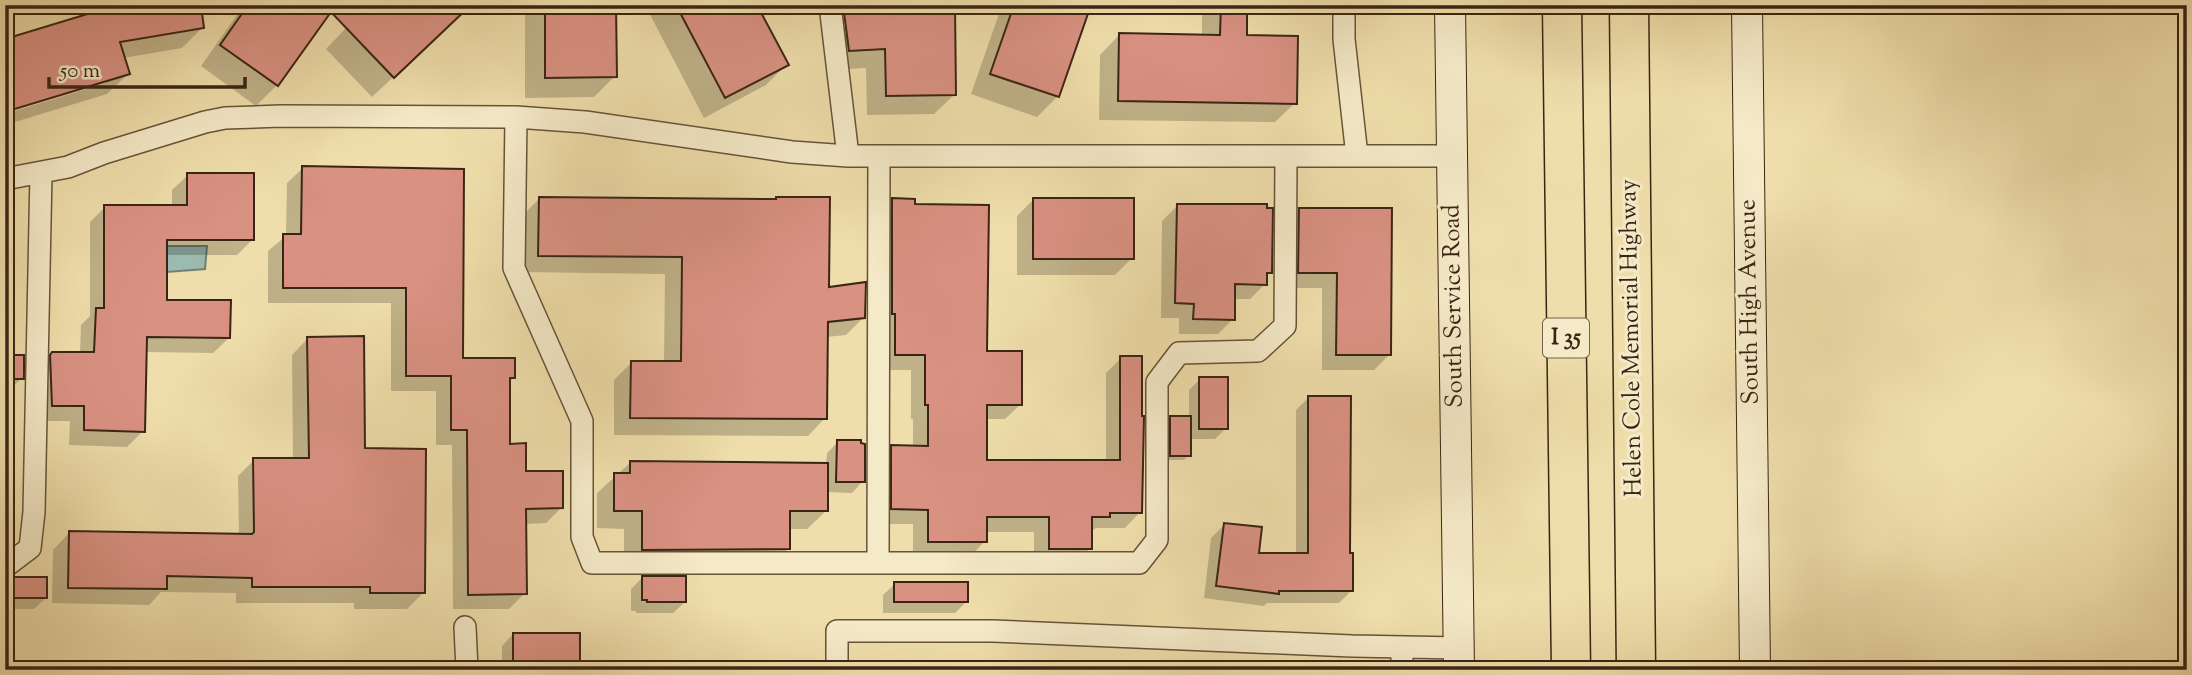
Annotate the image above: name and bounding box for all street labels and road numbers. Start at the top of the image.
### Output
street label: Helen Cole Memorial Highway [1612,179,1652,497]
street label: South High Avenue [1731,199,1769,405]
street label: South Service Road [1435,204,1473,408]
road number: I 35 [1543,318,1589,358]

